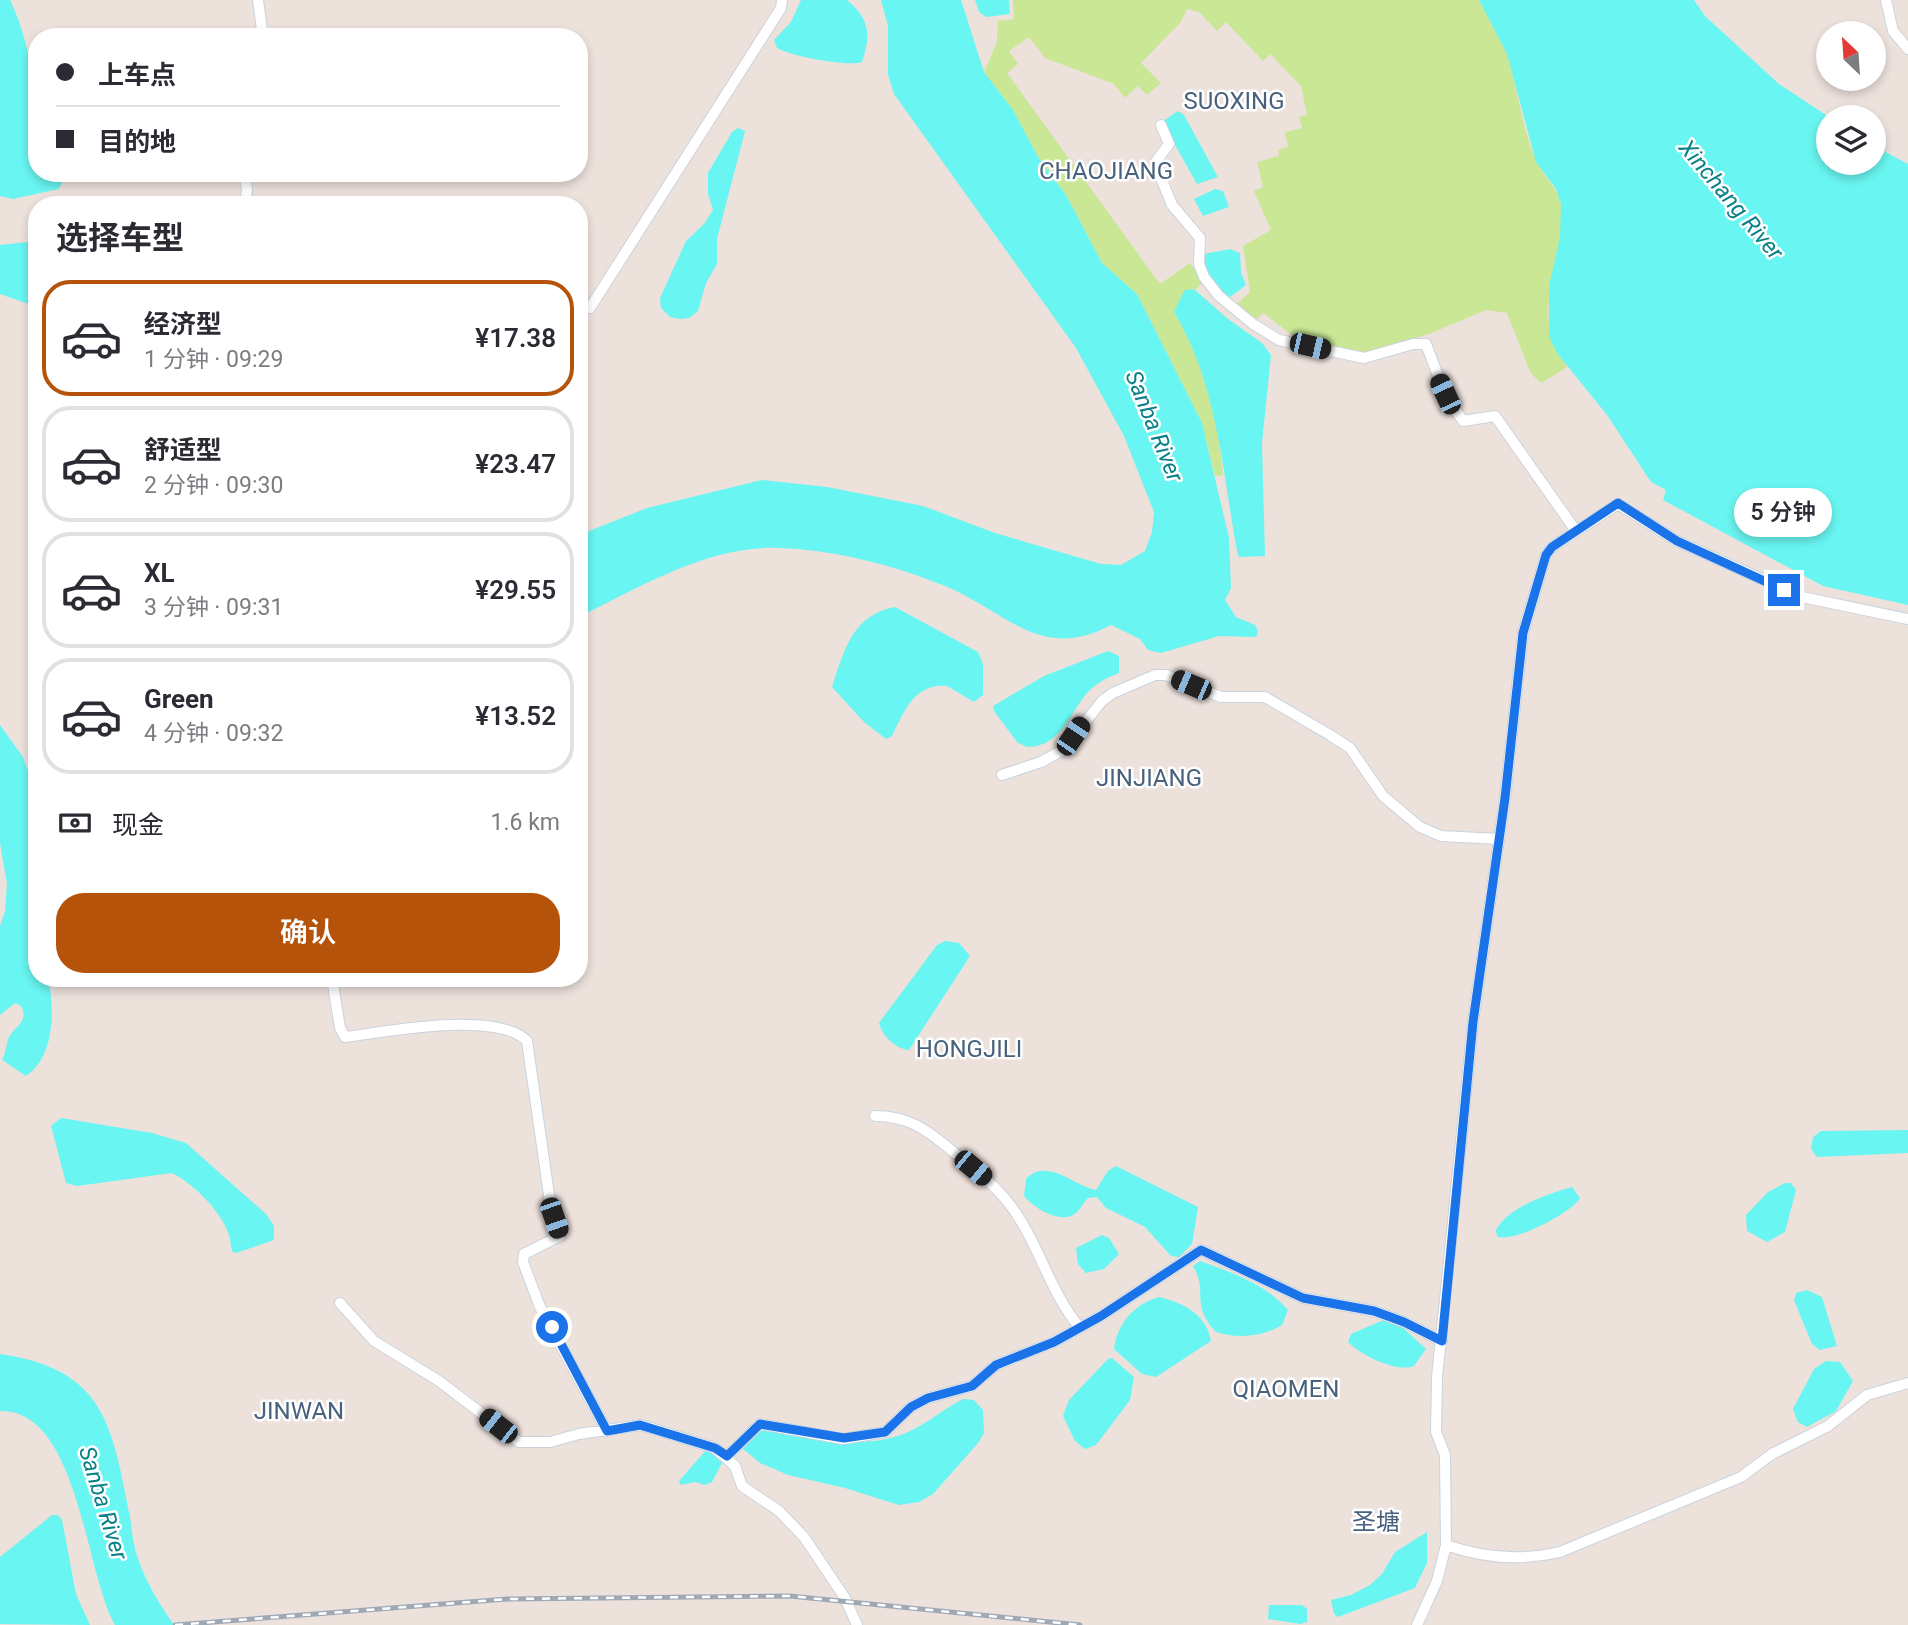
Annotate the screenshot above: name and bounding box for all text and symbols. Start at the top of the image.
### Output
north arrow [1816,21,1886,91]
map controls [1816,21,1886,175]
text: 上车点 [98,60,176,90]
district label: SUOXING [1183,87,1285,115]
button: layers [1816,105,1886,175]
text: 目的地 [98,127,176,157]
water label: Xinchang River [1673,134,1790,266]
district label: CHAOJIANG [1039,157,1173,185]
text: 选择车型 [56,219,184,257]
icon: car [60,307,123,370]
text: 经济型 [144,309,222,339]
text: ¥17.38 [475,323,556,353]
car [1288,331,1333,361]
text: 1 分钟 · 09:29 [144,346,283,373]
water label: Sanba River [1120,367,1189,487]
car [1427,371,1464,417]
icon: car [60,433,123,496]
text: 舒适型 [144,435,222,465]
text: ¥23.47 [475,449,556,479]
text: 2 分钟 · 09:30 [144,472,283,499]
callout: 5 分钟 [1735,489,1833,538]
text: 5 分钟 [1751,499,1815,526]
text: XL [144,558,175,588]
icon: car [60,559,123,622]
route end [1768,574,1800,606]
text: ¥29.55 [475,575,556,605]
text: 3 分钟 · 09:31 [144,594,283,621]
car [1168,667,1215,703]
text: Green [144,684,214,714]
icon: car [60,685,123,748]
text: ¥13.52 [475,701,556,731]
car [1053,713,1094,759]
text: 4 分钟 · 09:32 [144,720,283,747]
district label: JINJIANG [1096,764,1202,792]
icon: cash [56,804,94,842]
text: 1.6 km [491,809,560,836]
text: 现金 [112,810,164,840]
button: 确认 [56,893,560,973]
district label: HONGJILI [916,1035,1022,1063]
car [951,1146,996,1190]
car [538,1195,571,1241]
route start [536,1311,568,1343]
district label: QIAOMEN [1232,1375,1340,1403]
district label: JINWAN [254,1397,344,1425]
car [475,1405,522,1447]
water label: Sanba River [73,1443,133,1564]
district label: 圣塘 [1352,1508,1400,1536]

